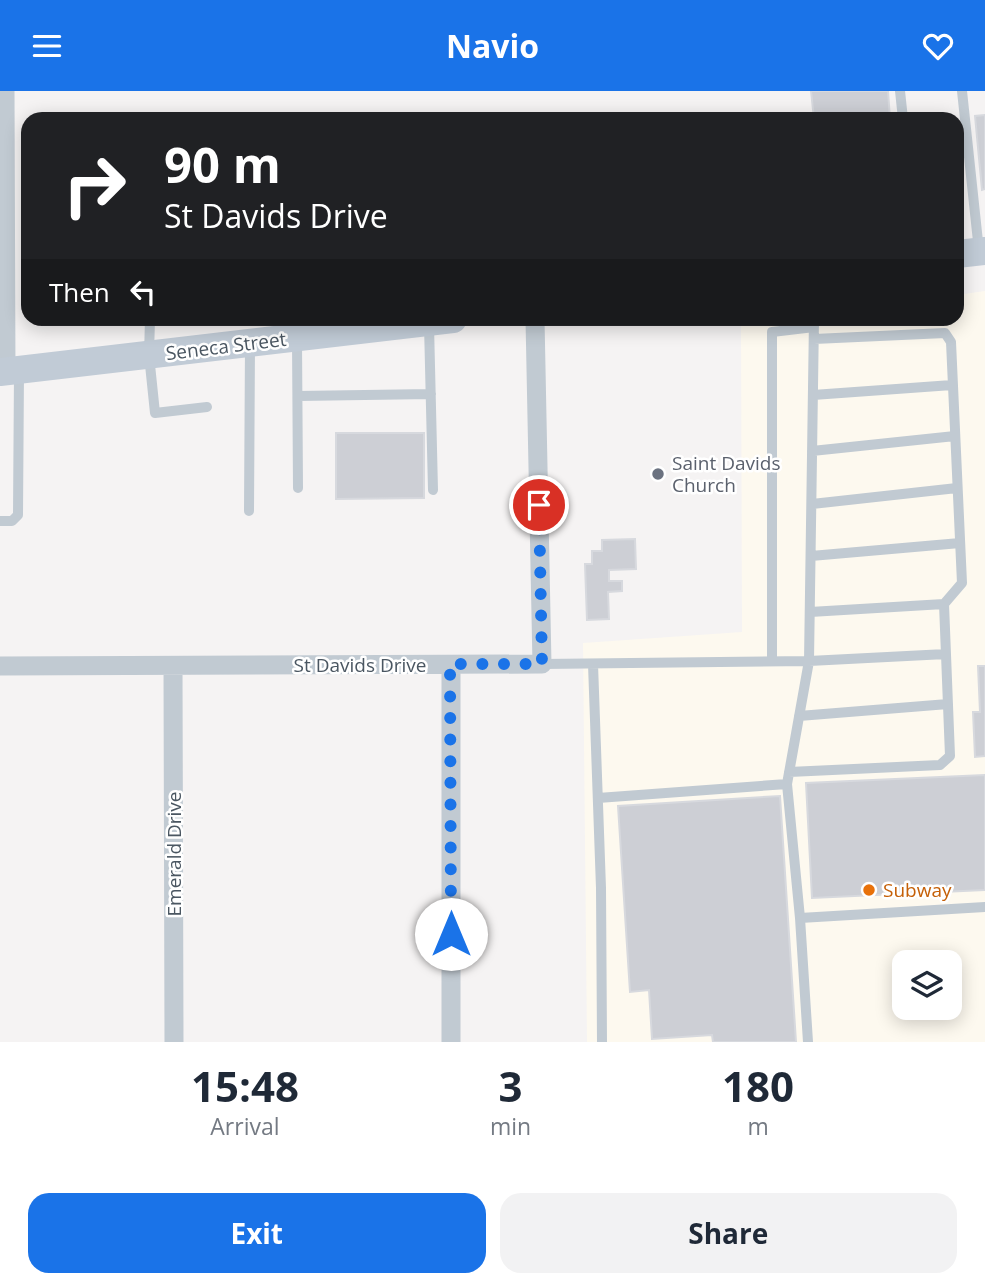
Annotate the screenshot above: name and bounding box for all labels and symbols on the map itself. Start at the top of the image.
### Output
street label: Seneca Street [164,326,288,366]
place label: Saint Davids Church [672,450,780,498]
marker: Saint Davids Church [650,466,666,482]
pin [509,475,569,535]
street label: St Davids Drive [294,652,426,678]
street label: Emerald Drive [161,791,187,917]
place label: Subway [883,877,952,903]
marker: Subway [861,882,877,898]
position arrow [414,897,488,971]

